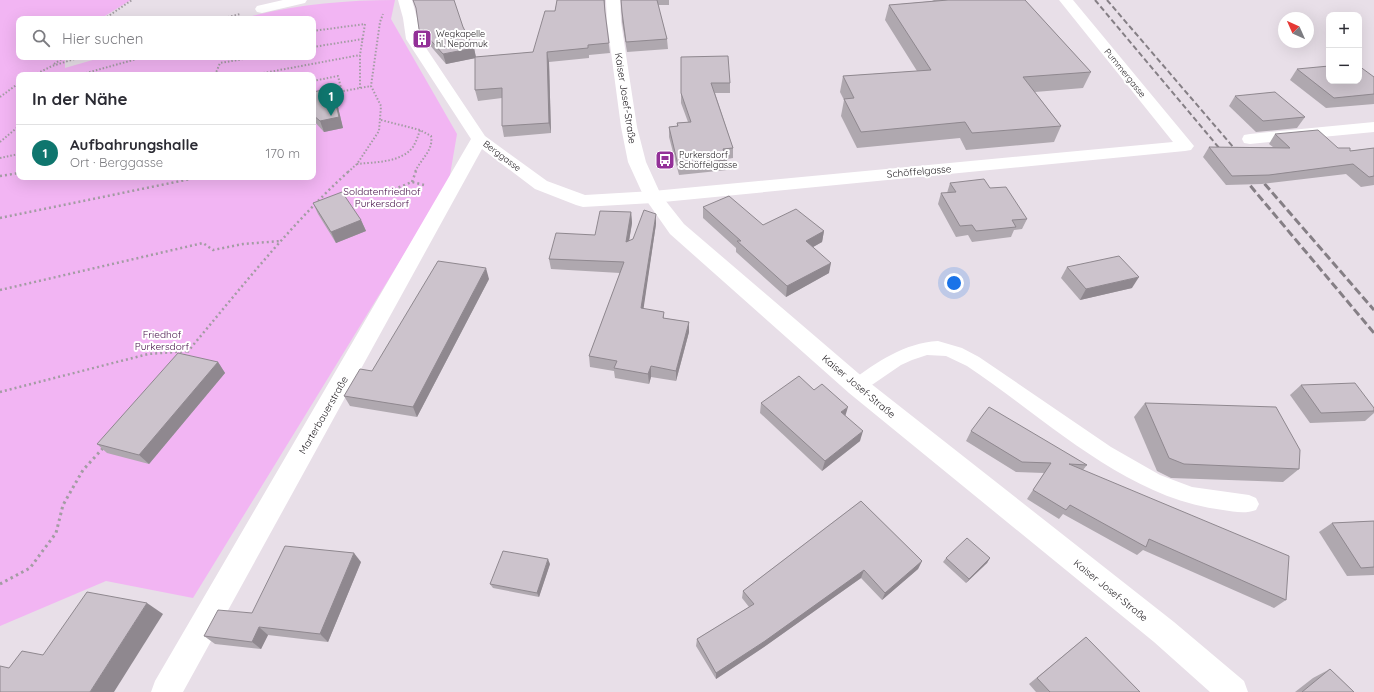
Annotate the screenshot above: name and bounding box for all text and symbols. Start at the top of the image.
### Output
north arrow [1278,12,1314,48]
map controls [1326,12,1362,84]
button: + [1326,12,1362,48]
search box [16,16,316,60]
icon: search [30,27,52,49]
building icon: Wegkapelle hl. Nepomuk [411,28,433,50]
place label: Wegkapelle hl. Nepomuk [436,28,488,49]
text: Hier suchen [62,29,143,48]
street label: Pummergasse [1102,46,1148,99]
button: − [1326,48,1362,84]
street label: Kaiser Josef-Straße [612,52,639,145]
pin: 1 [318,83,344,116]
text: In der Nähe [32,88,128,109]
text: Aufbahrungshalle [70,135,198,154]
street label: Berggasse [481,138,523,173]
text: 1 [42,145,48,161]
text: 170 m [265,145,300,161]
bus stop icon: Purkersdorf Schöffelgasse [654,149,676,171]
place label: Purkersdorf Schöffelgasse [679,149,737,170]
text: Ort · Berggasse [70,154,163,170]
street label: Schöffelgasse [886,162,952,181]
park label: Soldatenfriedhof Purkersdorf [343,185,421,210]
your location [944,273,964,293]
park label: Friedhof Purkersdorf [135,328,190,353]
street label: Kaiser Josef-Straße [819,352,898,421]
street label: Marterbauerstraße [296,374,351,457]
street label: Kaiser Josef-Straße [1071,556,1151,625]

